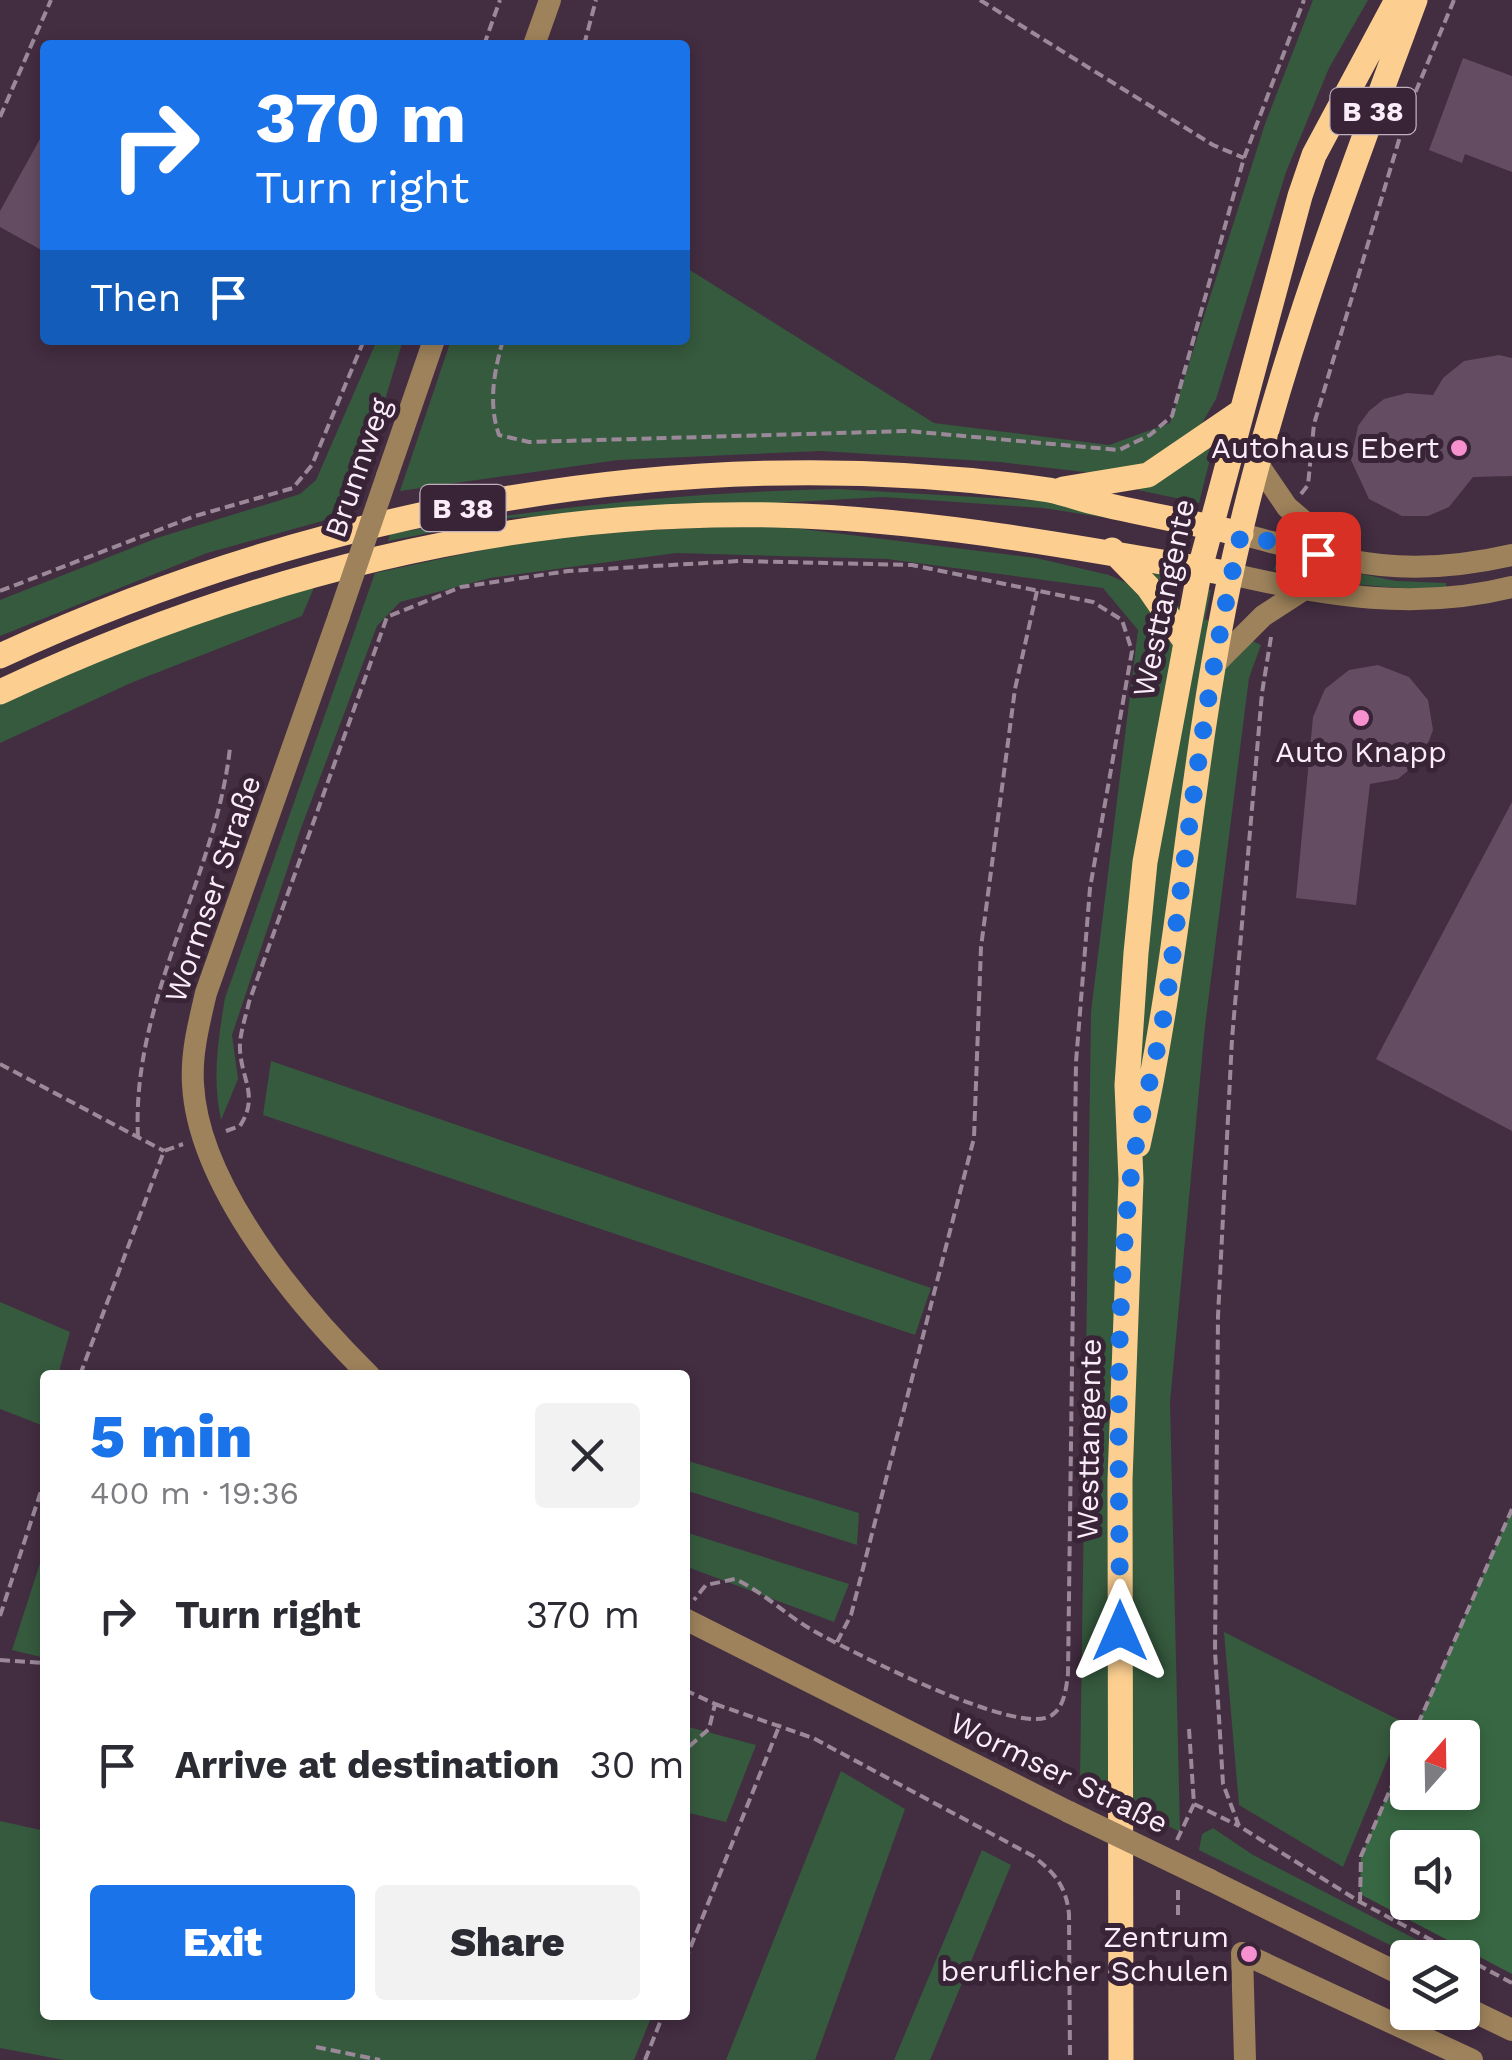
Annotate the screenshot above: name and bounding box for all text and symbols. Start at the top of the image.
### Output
text: 370 m [255,77,466,159]
icon: right [90,80,220,210]
road number: B 38 [1330,88,1416,134]
text: Turn right [255,161,469,214]
icon: arrive [201,270,256,325]
text: Then [90,276,181,320]
street label: Brunnweg [317,394,398,542]
place label: Autohaus Ebert [1211,430,1439,465]
marker: Autohaus Ebert [1448,437,1470,459]
road number: B 38 [420,485,506,531]
street label: Westtangente [1125,496,1202,700]
pin [1276,512,1361,597]
icon: arrive [1291,527,1346,582]
marker: Auto Knapp [1350,707,1372,729]
place label: Auto Knapp [1275,734,1447,769]
street label: Wormser Straße [157,771,268,1007]
street label: Westtangente [1069,1338,1108,1540]
text: 5 min [90,1401,252,1472]
button: close [535,1403,640,1508]
text: 400 m · 19:36 [90,1474,299,1512]
position arrow [1068,1579,1172,1683]
icon: right [90,1588,145,1643]
text: Turn right [175,1593,361,1637]
text: 370 m [526,1593,640,1637]
street label: Wormser Straße [945,1705,1174,1840]
north arrow [1390,1720,1480,1810]
map controls [1390,1720,1480,2030]
icon: arrive [90,1738,145,1793]
text: Arrive at destination [175,1743,560,1787]
text: 30 m [590,1743,685,1787]
button: sound [1390,1830,1480,1920]
button: Exit [90,1885,355,2000]
button: Share [375,1885,640,2000]
place label: Zentrum beruflicher Schulen [941,1919,1229,1988]
button: layers [1390,1940,1480,2030]
marker: Zentrum beruflicher Schulen [1238,1943,1260,1965]

